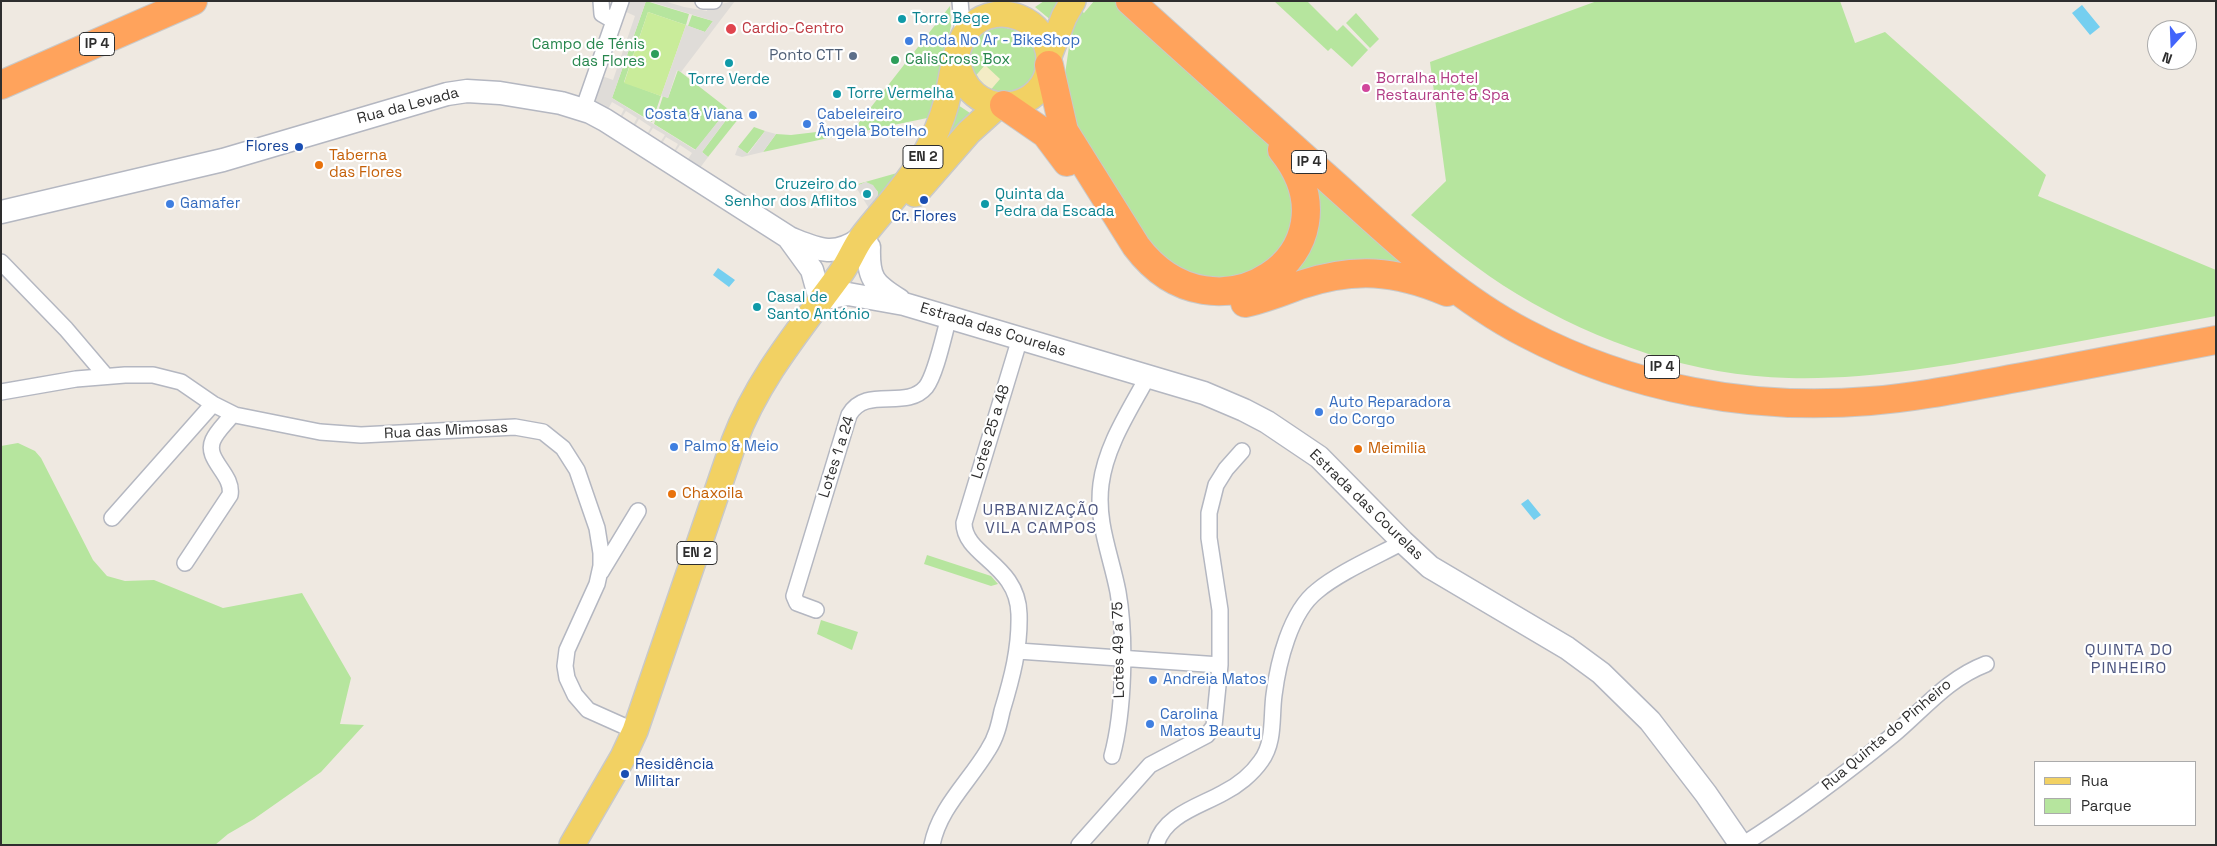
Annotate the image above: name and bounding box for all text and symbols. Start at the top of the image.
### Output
place label: Torre Bege [912,10,990,28]
marker: Torre Bege [896,13,908,25]
place label: Cardio-Centro [742,20,844,38]
north arrow [2147,20,2197,70]
marker: Cardio-Centro [724,22,738,36]
place label: Roda No Ar - BikeShop [919,32,1080,50]
road number: IP 4 [80,33,114,56]
marker: Roda No Ar - BikeShop [903,35,915,47]
place label: Campo de Ténis das Flores [532,36,645,71]
place label: Ponto CTT [769,47,843,65]
marker: Campo de Ténis das Flores [649,48,661,60]
text: N [2160,48,2175,68]
marker: Ponto CTT [847,50,859,62]
place label: CalisCross Box [905,51,1010,69]
marker: CalisCross Box [889,54,901,66]
marker: Torre Verde [723,57,735,69]
place label: Borralha Hotel Restaurante & Spa [1376,70,1509,105]
place label: Torre Verde [688,71,770,89]
marker: Borralha Hotel Restaurante & Spa [1360,82,1372,94]
street label: Rua da Levada [355,84,461,128]
place label: Torre Vermelha [847,85,954,103]
marker: Torre Vermelha [831,88,843,100]
place label: Costa & Viana [645,106,743,124]
place label: Cabeleireiro Ângela Botelho [817,106,927,141]
marker: Costa & Viana [747,109,759,121]
marker: Cabeleireiro Ângela Botelho [801,118,813,130]
place label: Flores [246,138,289,156]
marker: Flores [293,141,305,153]
road number: EN 2 [903,146,943,168]
place label: Taberna das Flores [329,147,402,182]
road number: IP 4 [1292,150,1326,173]
marker: Taberna das Flores [313,159,325,171]
place label: Cruzeiro do Senhor dos Aflitos [724,176,857,211]
place label: Quinta da Pedra da Escada [995,186,1114,221]
marker: Cruzeiro do Senhor dos Aflitos [861,188,873,200]
marker: Cr. Flores [918,194,930,206]
place label: Gamafer [180,195,240,213]
marker: Gamafer [164,198,176,210]
marker: Quinta da Pedra da Escada [979,198,991,210]
place label: Cr. Flores [891,208,957,226]
place label: Casal de Santo António [767,289,870,324]
street label: Estrada das Courelas [918,299,1068,361]
marker: Casal de Santo António [751,301,763,313]
road number: IP 4 [1644,356,1680,378]
street label: Lotes 25 a 48 [968,383,1014,481]
place label: Auto Reparadora do Corgo [1329,394,1451,429]
marker: Auto Reparadora do Corgo [1313,406,1325,418]
street label: Lotes 1 a 24 [815,414,859,500]
street label: Rua das Mimosas [383,419,509,443]
place label: Palmo & Meio [684,438,779,456]
place label: Meimilia [1368,440,1426,458]
marker: Palmo & Meio [668,441,680,453]
marker: Meimilia [1352,443,1364,455]
street label: Estrada das Courelas [1305,446,1427,564]
place label: Chaxoila [682,485,743,503]
marker: Chaxoila [666,488,678,500]
district label: URBANIZAÇÃO VILA CAMPOS [981,501,1101,539]
road number: EN 2 [677,542,717,564]
street label: Lotes 49 a 75 [1109,601,1129,699]
district label: QUINTA DO PINHEIRO [2084,641,2174,679]
place label: Andreia Matos [1163,671,1267,689]
marker: Andreia Matos [1147,674,1159,686]
street label: Rua Quinta do Pinheiro [1819,676,1955,794]
place label: Carolina Matos Beauty [1160,706,1261,741]
marker: Carolina Matos Beauty [1144,718,1156,730]
place label: Residência Militar [635,756,714,791]
legend [2034,761,2197,826]
marker: Residência Militar [619,768,631,780]
text: Rua [2081,771,2108,790]
text: Parque [2081,796,2132,815]

